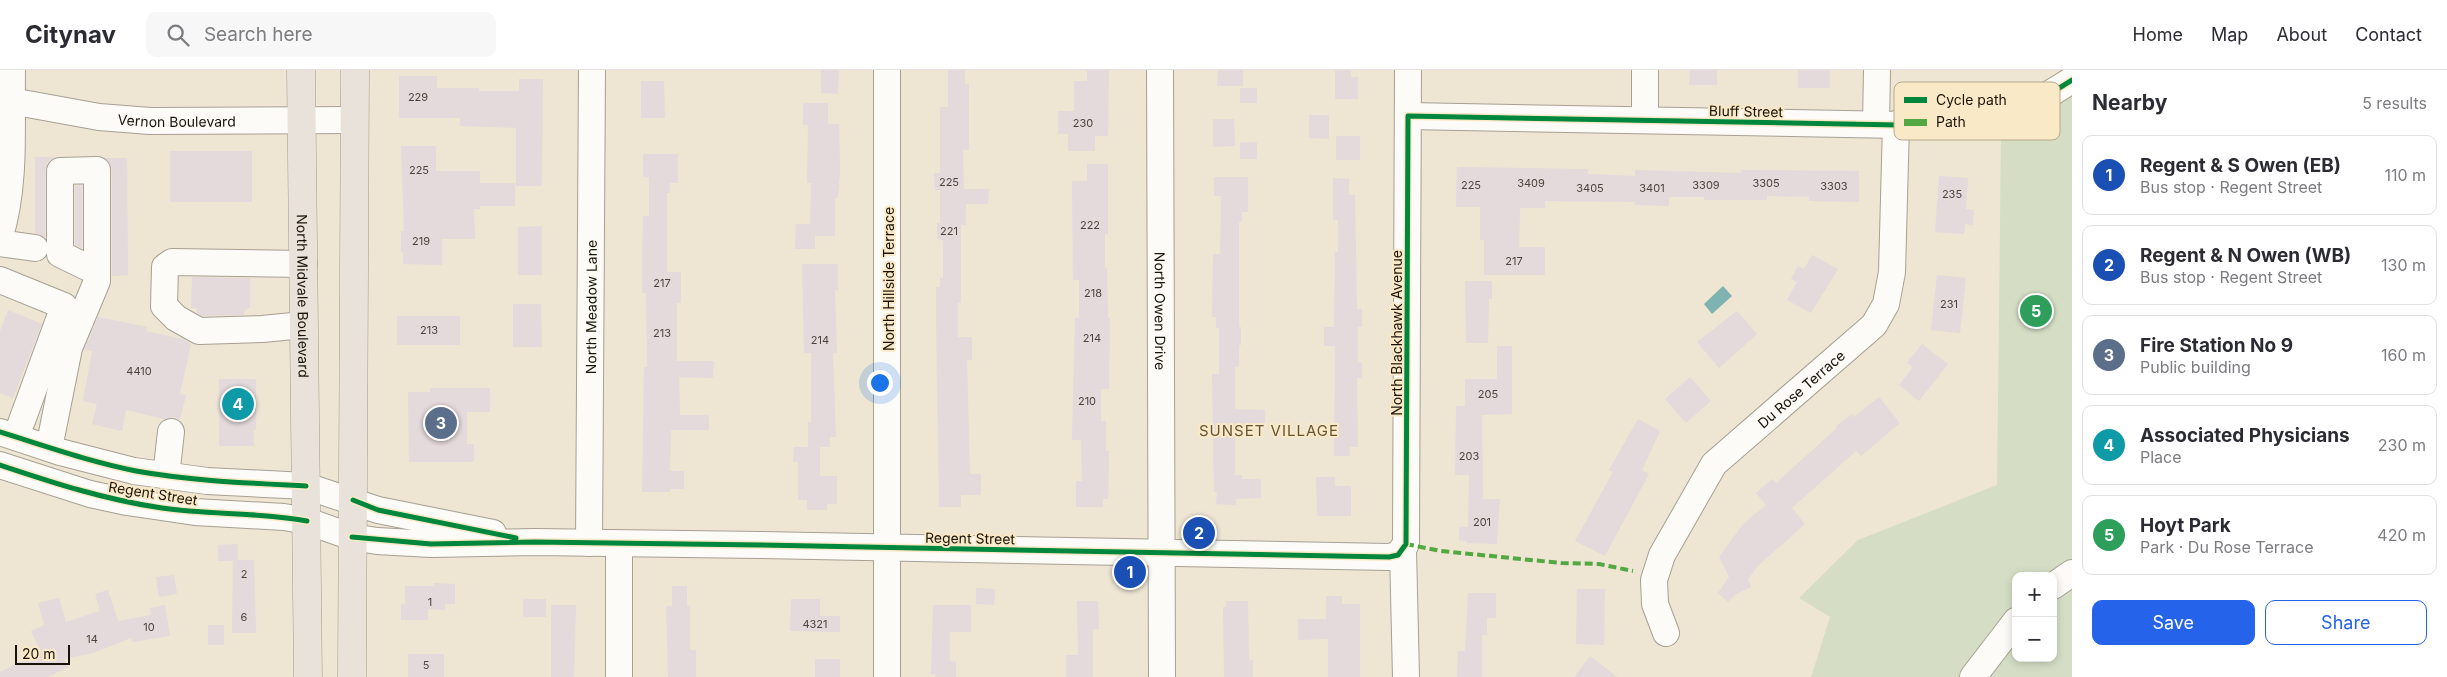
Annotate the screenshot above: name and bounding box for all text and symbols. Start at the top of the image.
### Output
search box [146,12,496,57]
text: Citynav [25,20,116,49]
icon: search [164,21,192,49]
text: Search here [204,23,313,46]
text: Home [2133,24,2183,45]
text: Map [2211,24,2248,45]
text: About [2276,24,2327,45]
text: Contact [2355,24,2422,45]
legend [1894,82,2060,140]
house number: 229 [408,90,428,104]
text: Nearby [2092,90,2167,115]
text: Cycle path [1936,91,2007,108]
text: 5 results [2362,93,2427,113]
street label: Bluff Street [1709,102,1784,120]
street label: Vernon Boulevard [117,110,236,130]
text: Path [1936,113,1966,130]
house number: 230 [1073,116,1093,130]
text: Regent & S Owen (EB) [2140,154,2341,177]
house number: 225 [409,163,429,177]
text: 1 [2106,165,2112,185]
text: 110 m [2384,165,2426,185]
house number: 225 [939,175,959,189]
house number: 3409 [1517,176,1545,190]
house number: 3305 [1752,176,1780,190]
text: Bus stop · Regent Street [2140,177,2322,197]
house number: 225 [1461,178,1481,192]
house number: 3309 [1692,178,1720,192]
house number: 3303 [1820,179,1848,193]
house number: 3405 [1576,181,1604,195]
house number: 3401 [1639,181,1665,195]
house number: 235 [1942,187,1962,201]
street label: North Hillside Terrace [880,207,897,351]
street label: North Midvale Boulevard [294,214,313,378]
house number: 222 [1080,218,1100,232]
house number: 221 [940,224,958,238]
house number: 219 [412,234,430,248]
street label: North Meadow Lane [582,240,599,374]
text: Regent & N Owen (WB) [2140,244,2351,267]
street label: North Blackhawk Avenue [1388,250,1405,416]
street label: North Owen Drive [1152,252,1169,370]
house number: 217 [1505,254,1523,268]
text: 2 [2104,255,2114,275]
text: 130 m [2381,255,2426,275]
text: Bus stop · Regent Street [2140,267,2322,287]
house number: 217 [653,276,671,290]
house number: 218 [1084,286,1102,300]
pin: 5 [2020,292,2052,330]
house number: 231 [1940,297,1958,311]
house number: 213 [420,323,438,337]
house number: 213 [653,326,671,340]
house number: 214 [1083,331,1101,345]
house number: 214 [811,333,829,347]
text: Fire Station No 9 [2140,334,2293,357]
text: 3 [2104,345,2114,365]
text: 160 m [2381,345,2426,365]
street label: Du Rose Terrace [1754,346,1848,431]
text: Public building [2140,357,2251,377]
house number: 4410 [126,364,152,378]
your location [867,370,893,396]
pin: 4 [222,385,254,423]
house number: 205 [1478,387,1498,401]
house number: 210 [1078,394,1096,408]
pin: 3 [425,404,457,442]
district label: SUNSET VILLAGE [1199,421,1339,440]
text: Associated Physicians [2140,424,2350,447]
text: 4 [2104,435,2114,455]
text: 230 m [2378,435,2426,455]
text: Place [2140,447,2182,467]
house number: 203 [1459,449,1479,463]
street label: Regent Street [107,478,199,509]
pin: 2 [1183,514,1215,552]
text: Hoyt Park [2140,514,2231,537]
house number: 201 [1473,515,1491,529]
text: 5 [2104,525,2114,545]
text: 420 m [2377,525,2426,545]
street label: Regent Street [925,529,1016,547]
text: Park · Du Rose Terrace [2140,537,2313,557]
pin: 1 [1114,553,1146,591]
house number: 2 [241,567,247,581]
map controls [2012,572,2057,662]
button: + [2012,572,2057,617]
house number: 1 [428,595,432,609]
button: Save [2092,600,2255,645]
button: Share [2265,600,2427,645]
house number: 6 [241,610,248,624]
house number: 4321 [802,617,828,631]
button: − [2012,617,2057,662]
house number: 10 [143,620,155,634]
house number: 14 [86,632,98,646]
scale bar [15,642,70,665]
text: 20 m [22,645,56,662]
house number: 5 [423,658,430,672]

